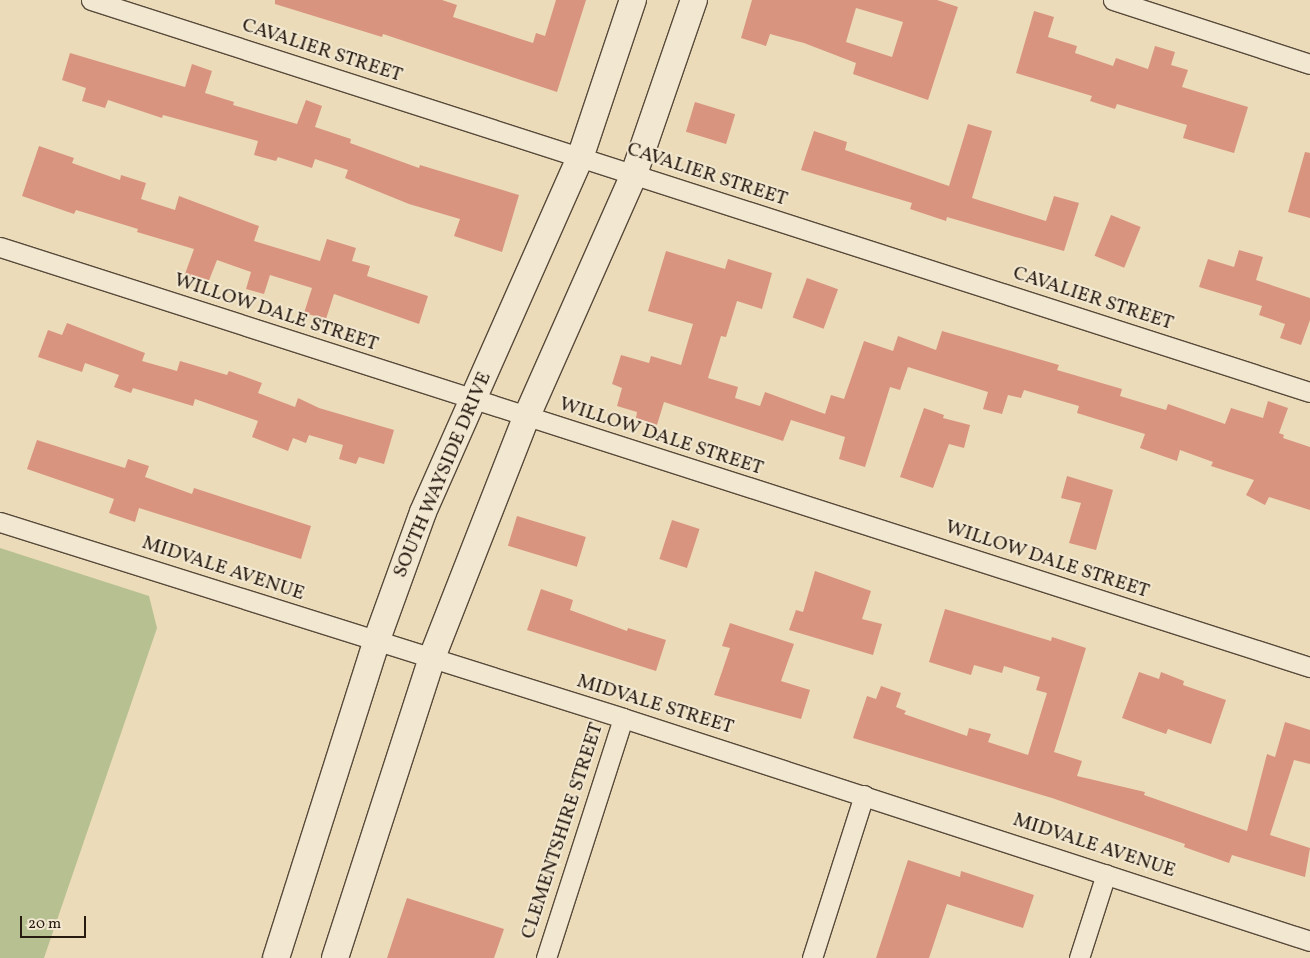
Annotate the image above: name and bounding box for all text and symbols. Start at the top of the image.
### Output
street label: CAVALIER STREET [239,14,405,88]
street label: CAVALIER STREET [624,138,790,212]
street label: CAVALIER STREET [1010,262,1176,336]
street label: WILLOW DALE STREET [171,269,381,357]
street label: SOUTH WAYSIDE DRIVE [389,368,497,582]
street label: WILLOW DALE STREET [556,393,766,481]
street label: WILLOW DALE STREET [942,516,1152,604]
street label: MIDVALE AVENUE [139,531,307,607]
street label: MIDVALE STREET [574,670,736,740]
street label: CLEMENTSHIRE STREET [517,720,609,942]
street label: MIDVALE AVENUE [1010,808,1178,884]
scale bar [22,906,89,938]
text: 20 m [28,914,61,935]

